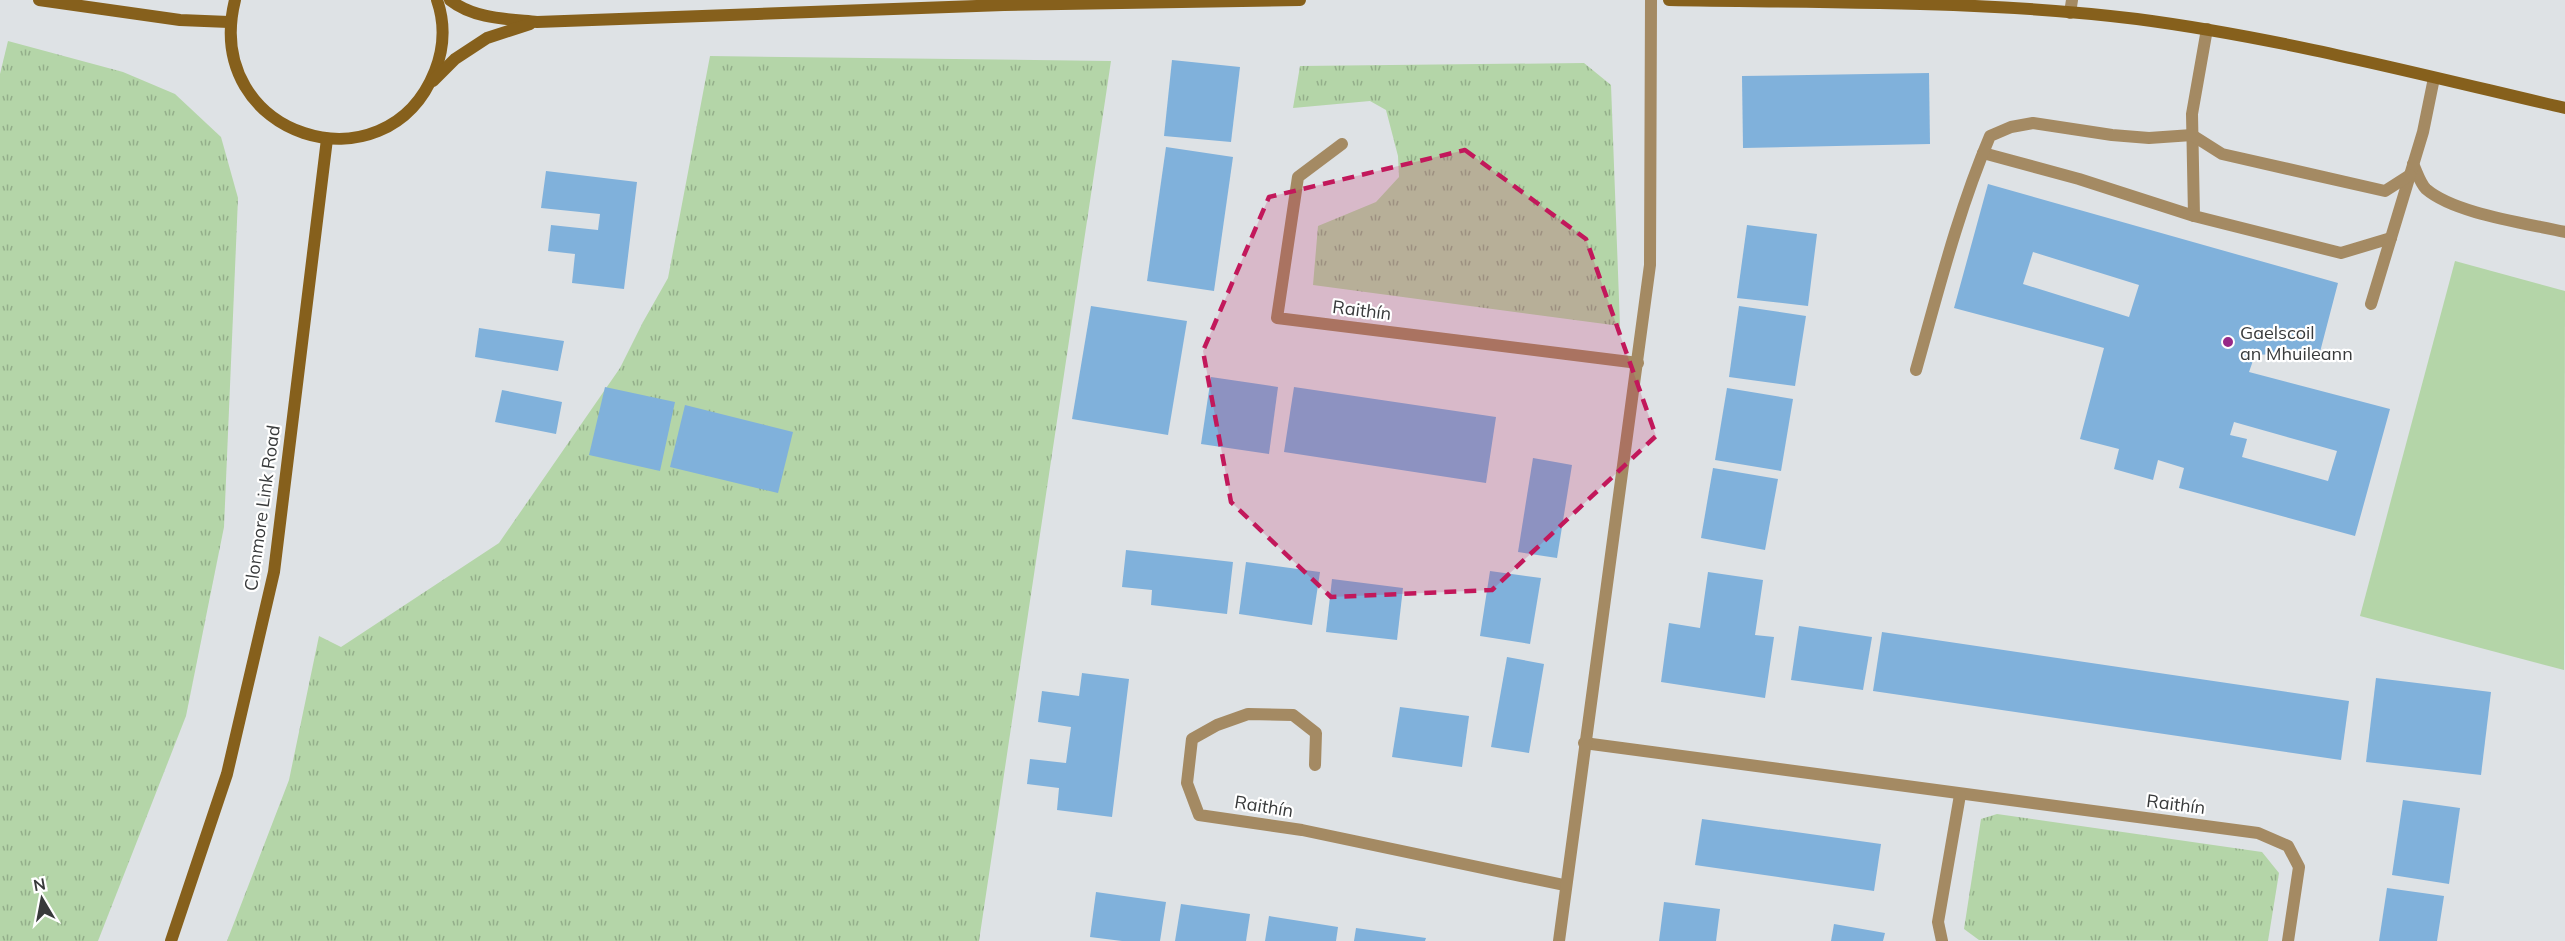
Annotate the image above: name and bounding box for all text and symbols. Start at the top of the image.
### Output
street label: Raithín [1331,295,1393,325]
place label: Gaelscoil an Mhuileann [2240,321,2353,365]
marker: Gaelscoil an Mhuileann [2221,335,2235,349]
street label: Clonmore Link Road [239,424,285,592]
street label: Raithín [2145,789,2207,819]
street label: Raithín [1233,790,1295,822]
north arrow [12,869,72,929]
text: N [32,873,47,895]

